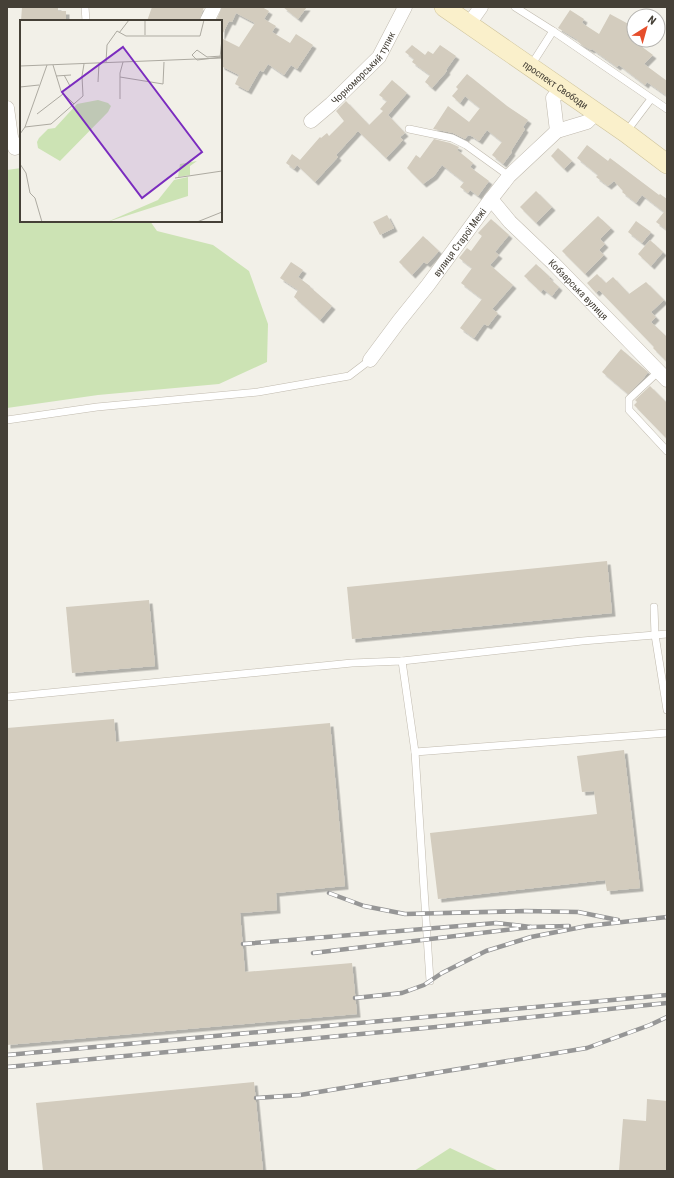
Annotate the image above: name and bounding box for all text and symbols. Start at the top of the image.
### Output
north arrow [626,8,666,48]
text: N [645,13,659,28]
inset map [20,20,222,222]
street label: Чорноморський тупик [329,30,397,107]
street label: проспект Свободи [521,59,590,111]
street label: вулиця Старої Межі [431,206,489,279]
street label: Кобзарська вулиця [546,257,610,322]

